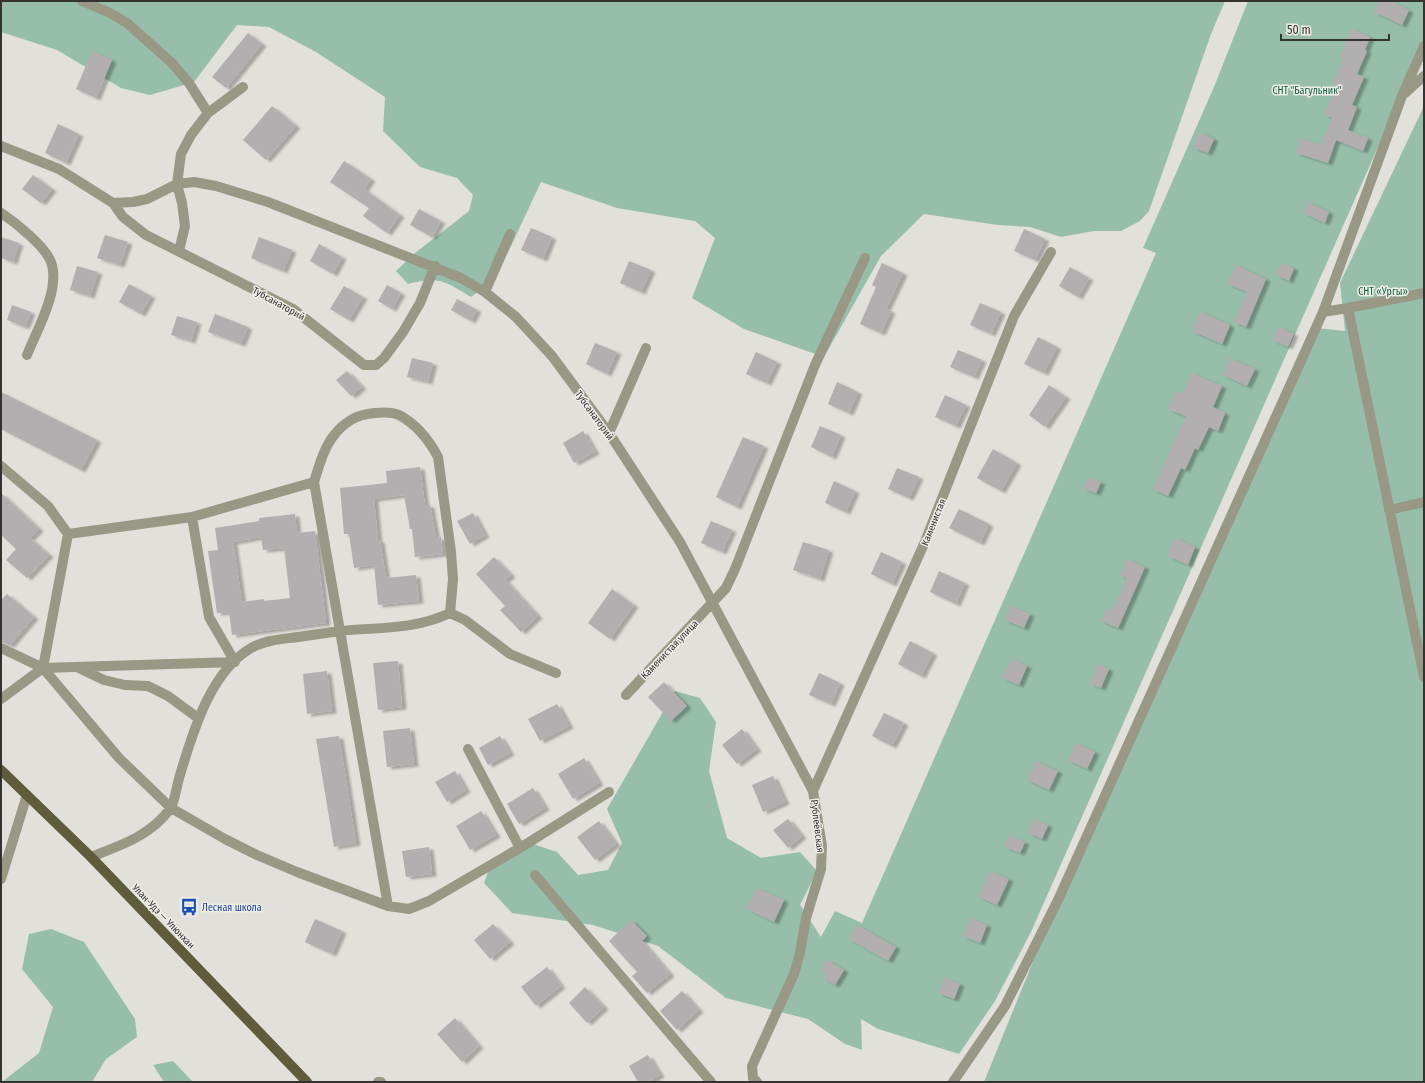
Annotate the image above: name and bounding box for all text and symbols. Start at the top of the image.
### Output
scale bar [1281,16,1389,42]
text: 50 m [1287,23,1311,37]
park label: СНТ "Багульник" [1272,85,1342,97]
street label: Тубсанаторий [250,285,307,323]
park label: СНТ «Ургы» [1358,286,1408,298]
street label: Тубсанаторий [572,389,616,443]
street label: Каменистая [919,497,949,548]
street label: Каменистая улица [639,618,701,682]
street label: Рублеёвская [808,799,826,853]
street label: Улан-Удэ — Улюнхан [129,881,197,951]
bus stop icon: Лесная школа [179,897,199,917]
place label: Лесная школа [202,902,262,914]

